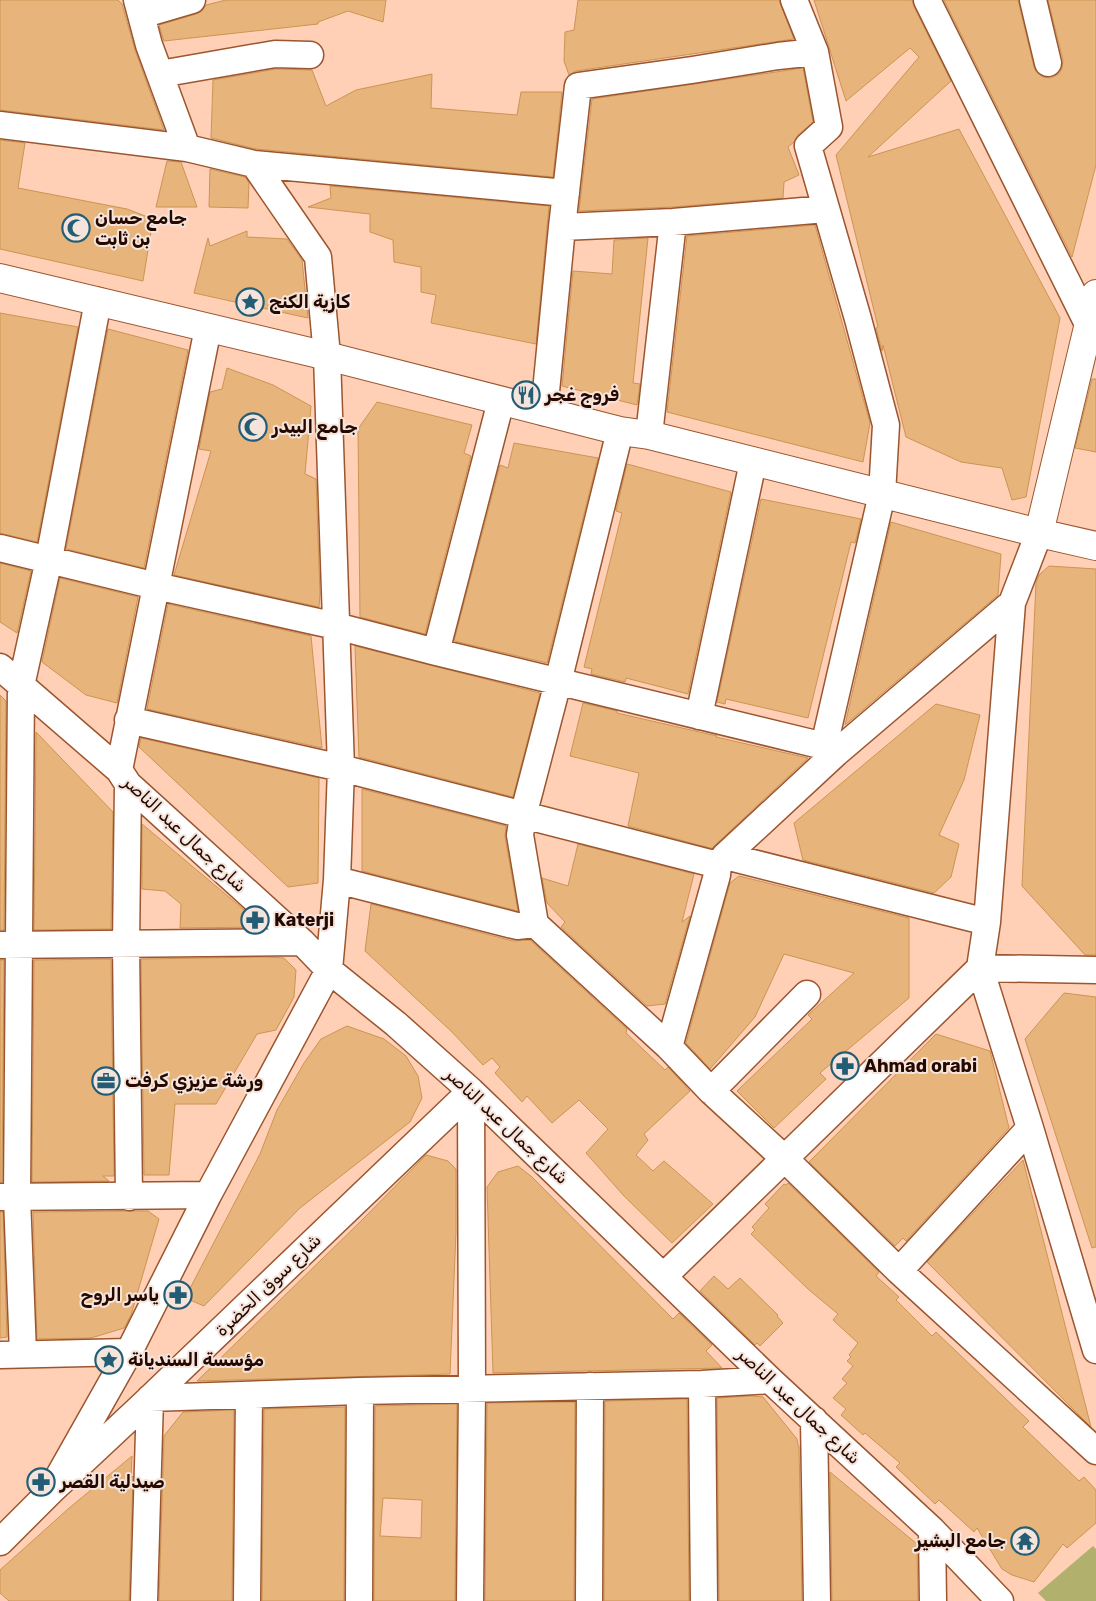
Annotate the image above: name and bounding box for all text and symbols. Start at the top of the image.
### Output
place label: جامع حسان بن ثابت [95,207,187,250]
mosque icon: جامع حسان بن ثابت [61,213,91,243]
place icon: كازية الكنج [235,287,265,317]
place label: كازية الكنج [269,291,350,315]
restaurant icon: فروج غجر [511,380,541,410]
place label: فروج غجر [544,384,619,408]
mosque icon: جامع البيدر [238,412,268,442]
place label: جامع البيدر [271,416,358,440]
street label: شارع جمال عبد الناصر [117,770,251,898]
pharmacy icon: Katerji [240,905,270,935]
place label: Katerji [274,909,334,931]
pharmacy icon: Ahmad orabi [830,1051,860,1081]
place label: Ahmad orabi [864,1055,977,1077]
street label: شارع جمال عبد الناصر [439,1062,573,1190]
office icon: ورشة عزيزي كرفت [91,1066,121,1096]
place label: ورشة عزيزي كرفت [125,1070,263,1094]
street label: شارع سوق الخضرة [210,1229,326,1342]
pharmacy icon: ياسر الروح [163,1280,193,1310]
place label: ياسر الروح [81,1284,159,1308]
street label: شارع جمال عبد الناصر [731,1342,865,1470]
place icon: مؤسسة السنديانة [94,1345,124,1375]
place label: مؤسسة السنديانة [128,1349,264,1371]
pharmacy icon: صيدلية القصر [26,1467,56,1497]
place label: صيدلية القصر [59,1471,165,1493]
temple icon: جامع البشير [1010,1526,1040,1556]
place label: جامع البشير [914,1530,1006,1554]

